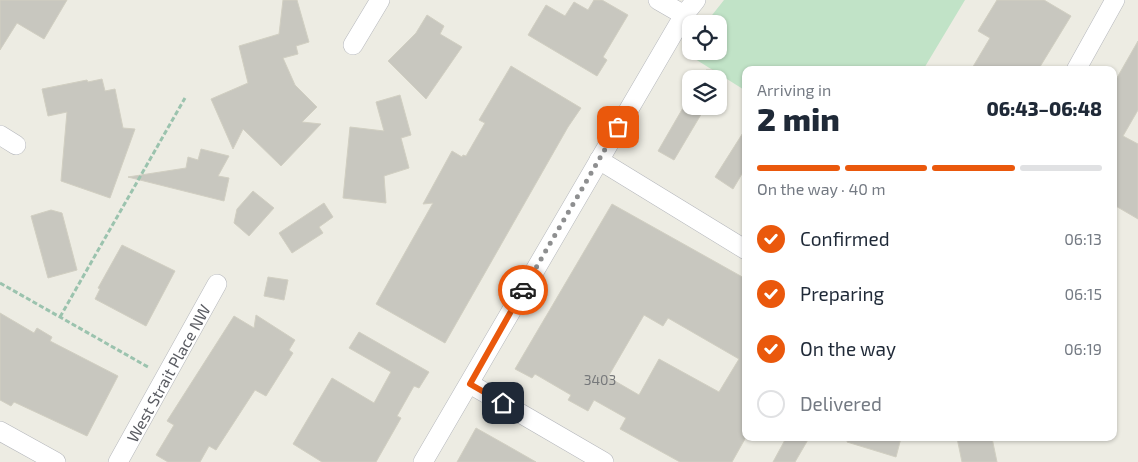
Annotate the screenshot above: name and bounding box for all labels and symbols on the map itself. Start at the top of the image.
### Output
pin [597,106,639,148]
courier [498,265,548,315]
street label: West Strait Place NW [122,301,213,445]
house number: 3403 [584,371,616,388]
pin [482,382,524,424]

